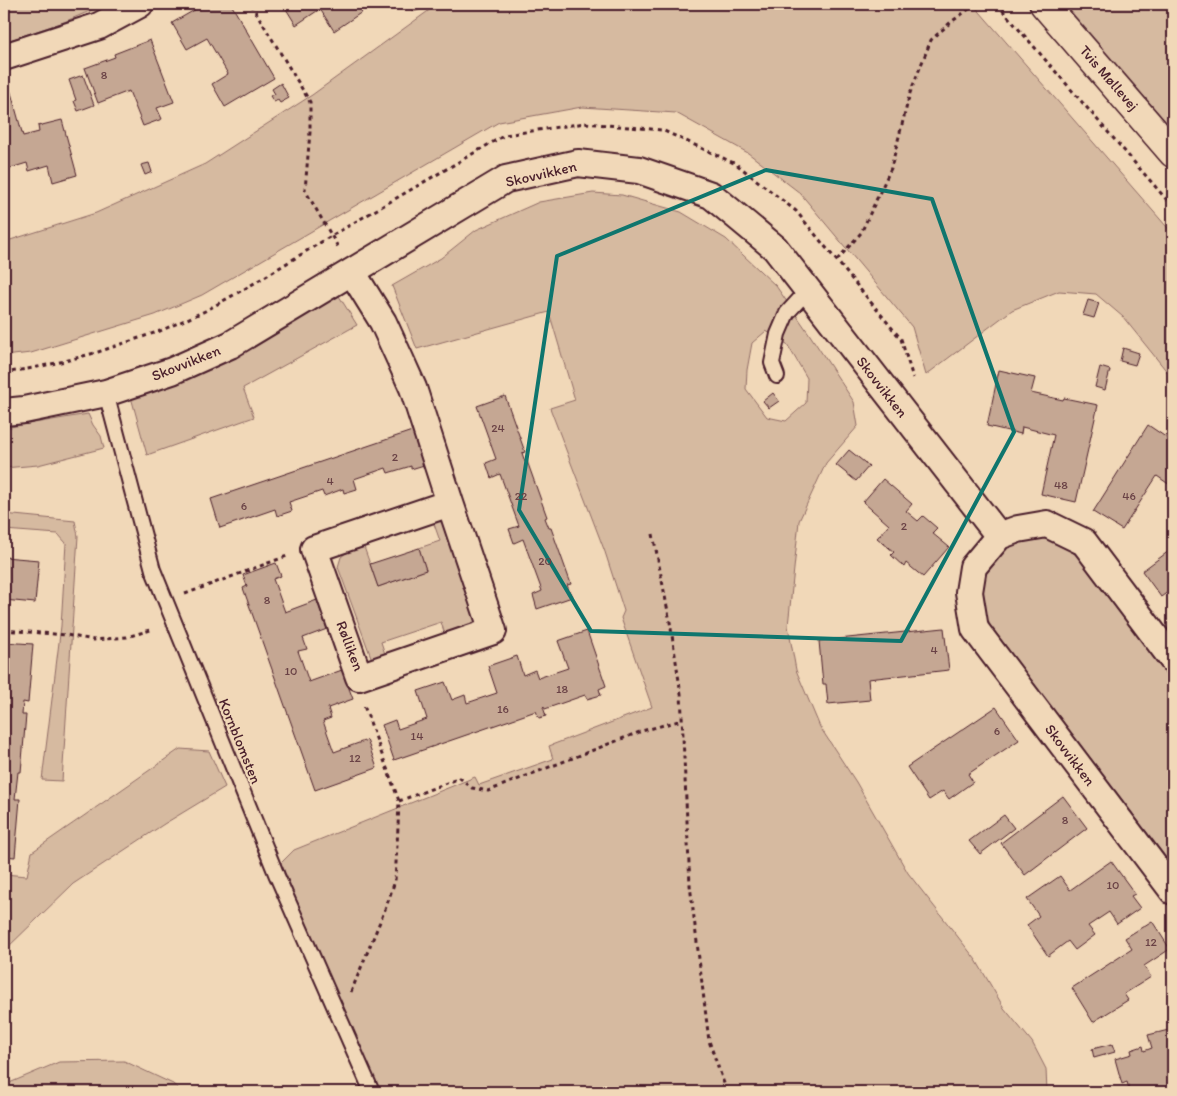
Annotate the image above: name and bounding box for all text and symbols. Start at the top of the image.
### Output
street label: Tvis Møllevej [1076,42,1142,114]
house number: 8 [101,68,108,82]
street label: Skovvikken [504,157,579,191]
street label: Skovvikken [149,341,223,385]
street label: Skovvikken [853,353,912,422]
house number: 24 [491,421,505,435]
house number: 2 [392,450,399,464]
house number: 4 [326,474,334,488]
house number: 48 [1054,478,1068,492]
house number: 22 [515,489,528,503]
house number: 46 [1122,489,1136,503]
house number: 6 [241,499,247,513]
house number: 2 [901,519,908,533]
house number: 20 [538,554,552,568]
house number: 8 [264,593,271,607]
street label: Rølliken [332,618,368,674]
house number: 4 [930,643,938,657]
house number: 10 [285,664,297,678]
house number: 18 [556,682,568,696]
street label: Kornblomsten [215,696,265,786]
house number: 16 [497,702,509,716]
street label: Skovvikken [1041,721,1099,790]
house number: 6 [994,724,1000,738]
house number: 14 [411,729,423,743]
house number: 12 [349,751,362,765]
house number: 8 [1062,813,1069,827]
house number: 10 [1107,878,1119,892]
house number: 12 [1145,935,1158,949]

